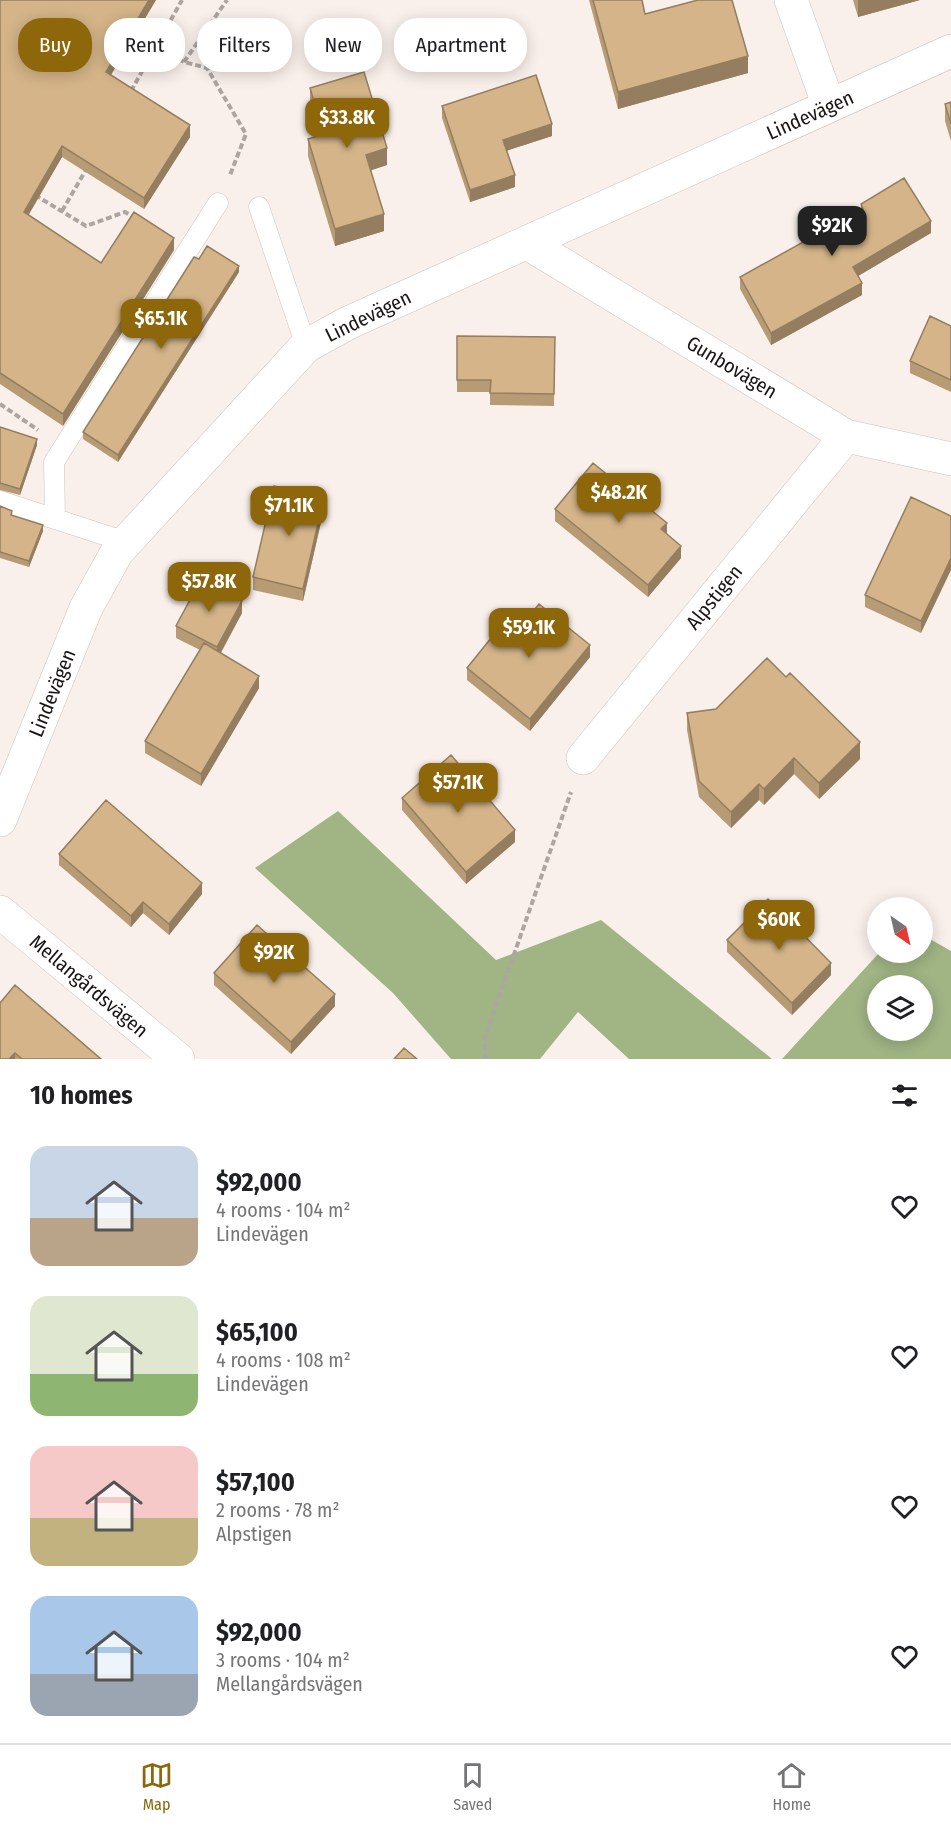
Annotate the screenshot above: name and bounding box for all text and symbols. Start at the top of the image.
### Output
chip: Buy [18,18,92,72]
chip: Rent [104,18,185,72]
chip: Filters [197,18,292,72]
chip: New [304,18,382,72]
chip: Apartment [394,18,527,72]
street label: Lindevägen [763,85,857,145]
pin: $33.8K [298,98,396,149]
text: $33.8K [319,105,375,129]
pin: $92K [796,206,868,257]
text: $92K [812,213,852,237]
street label: Lindevägen [321,285,415,347]
pin: $65.1K [112,299,210,350]
text: $65.1K [135,306,187,330]
street label: Gunbovägen [682,331,782,403]
pin: $48.2K [570,473,668,524]
text: $48.2K [591,480,647,504]
pin: $71.1K [240,486,338,537]
text: $71.1K [264,493,314,517]
street label: Alpstigen [681,560,747,634]
pin: $57.8K [160,562,258,613]
text: $57.8K [182,569,236,593]
pin: $59.1K [480,608,578,659]
text: $59.1K [503,615,555,639]
street label: Lindevägen [24,646,80,740]
pin: $57.1K [409,763,507,814]
text: $57.1K [433,770,483,794]
north arrow [867,897,933,963]
map controls [867,897,933,1041]
pin: $60K [743,900,815,951]
text: $60K [758,907,800,931]
street label: Mellangårdsvägen [25,930,153,1042]
pin: $92K [238,933,310,984]
text: $92K [254,940,294,964]
button: layers [867,975,933,1041]
icon: filters [888,1079,921,1112]
text: 10 homes [30,1080,133,1111]
text: $92,000 [216,1167,302,1198]
icon: home [78,1170,150,1242]
icon: heart [888,1190,921,1223]
text: 4 rooms · 104 m² [216,1198,351,1222]
text: Lindevägen [216,1222,309,1246]
text: $65,100 [216,1317,298,1348]
icon: home [78,1320,150,1392]
icon: heart [888,1340,921,1373]
text: 4 rooms · 108 m² [216,1348,351,1372]
text: Lindevägen [216,1372,309,1396]
text: $57,100 [216,1467,295,1498]
icon: home [78,1470,150,1542]
icon: heart [888,1490,921,1523]
text: 2 rooms · 78 m² [216,1498,339,1522]
text: Alpstigen [216,1522,292,1546]
text: $92,000 [216,1617,302,1648]
icon: home [78,1620,150,1692]
icon: heart [888,1640,921,1673]
text: 3 rooms · 104 m² [216,1648,350,1672]
text: Mellangårdsvägen [216,1672,363,1696]
tab: Map [140,1759,173,1814]
tab: Saved [453,1759,492,1814]
tab: Home [773,1759,811,1814]

